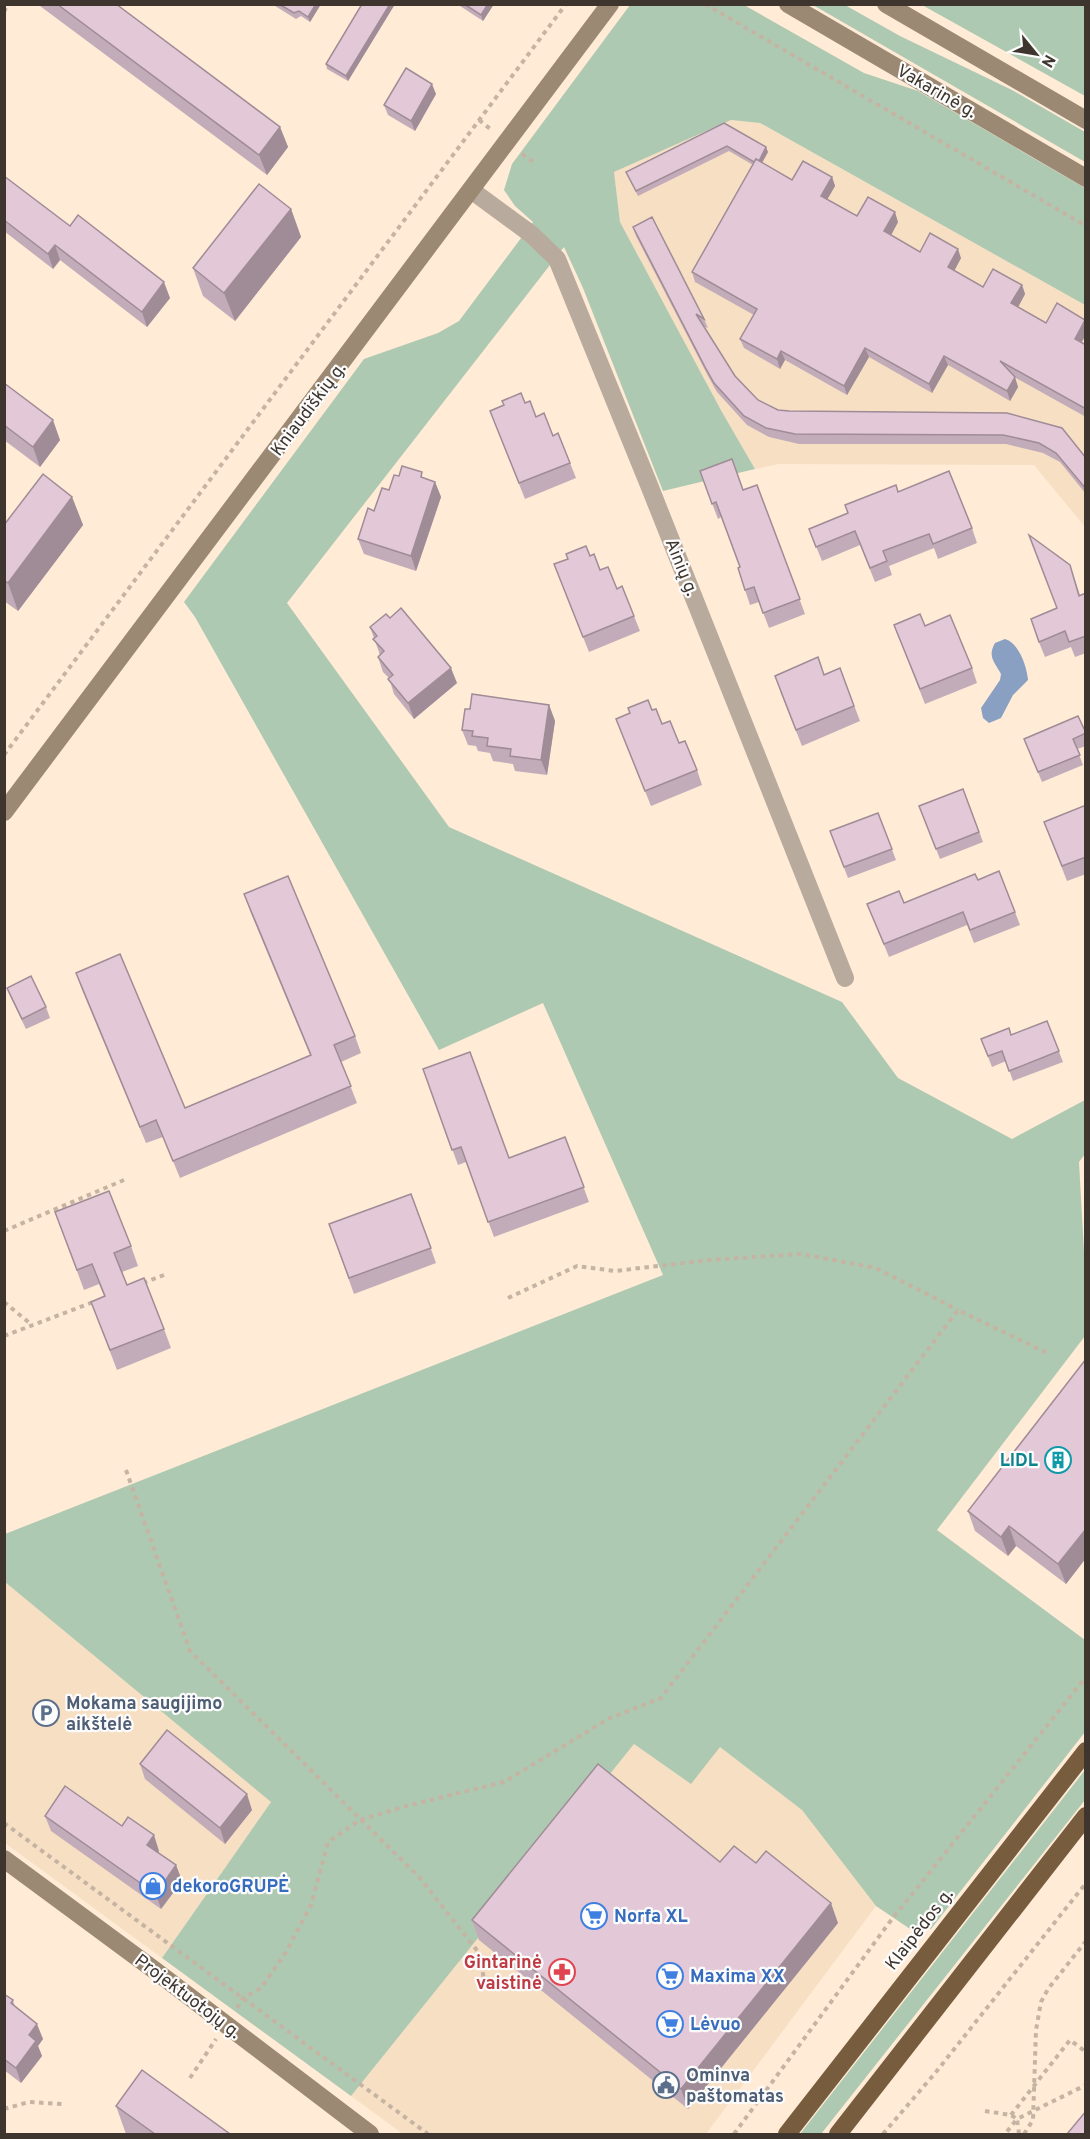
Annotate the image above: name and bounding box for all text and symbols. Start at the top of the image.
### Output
north arrow [1006,24,1066,84]
text: N [1036,51,1059,70]
street label: Vakarinė g. [892,60,980,124]
street label: Kniaudiškių g. [266,358,352,461]
street label: Ainių g. [659,535,703,600]
building icon: LIDL [1043,1445,1073,1475]
place label: LIDL [1000,1450,1038,1473]
place label: Mokama saugijimo aikštelė [66,1693,223,1737]
parking icon: Mokama saugijimo aikštelė [31,1698,61,1728]
shop icon: dekoroGRUPĖ [138,1871,168,1901]
place label: dekoroGRUPĖ [172,1874,289,1899]
street label: Klaipėdos g. [881,1884,959,1976]
supermarket icon: Norfa XL [579,1901,609,1931]
place label: Norfa XL [614,1906,688,1929]
street label: Projektuotojų g. [129,1950,245,2045]
place label: Gintarinė vaistinė [464,1952,542,1996]
pharmacy icon: Gintarinė vaistinė [547,1957,577,1987]
supermarket icon: Maxima XX [655,1961,685,1991]
place label: Maxima XX [690,1966,785,1989]
supermarket icon: Lėvuo [655,2009,685,2039]
place label: Lėvuo [690,2014,741,2037]
place label: Ominva paštomatas [686,2065,784,2109]
public building icon: Ominva paštomatas [651,2070,681,2100]

